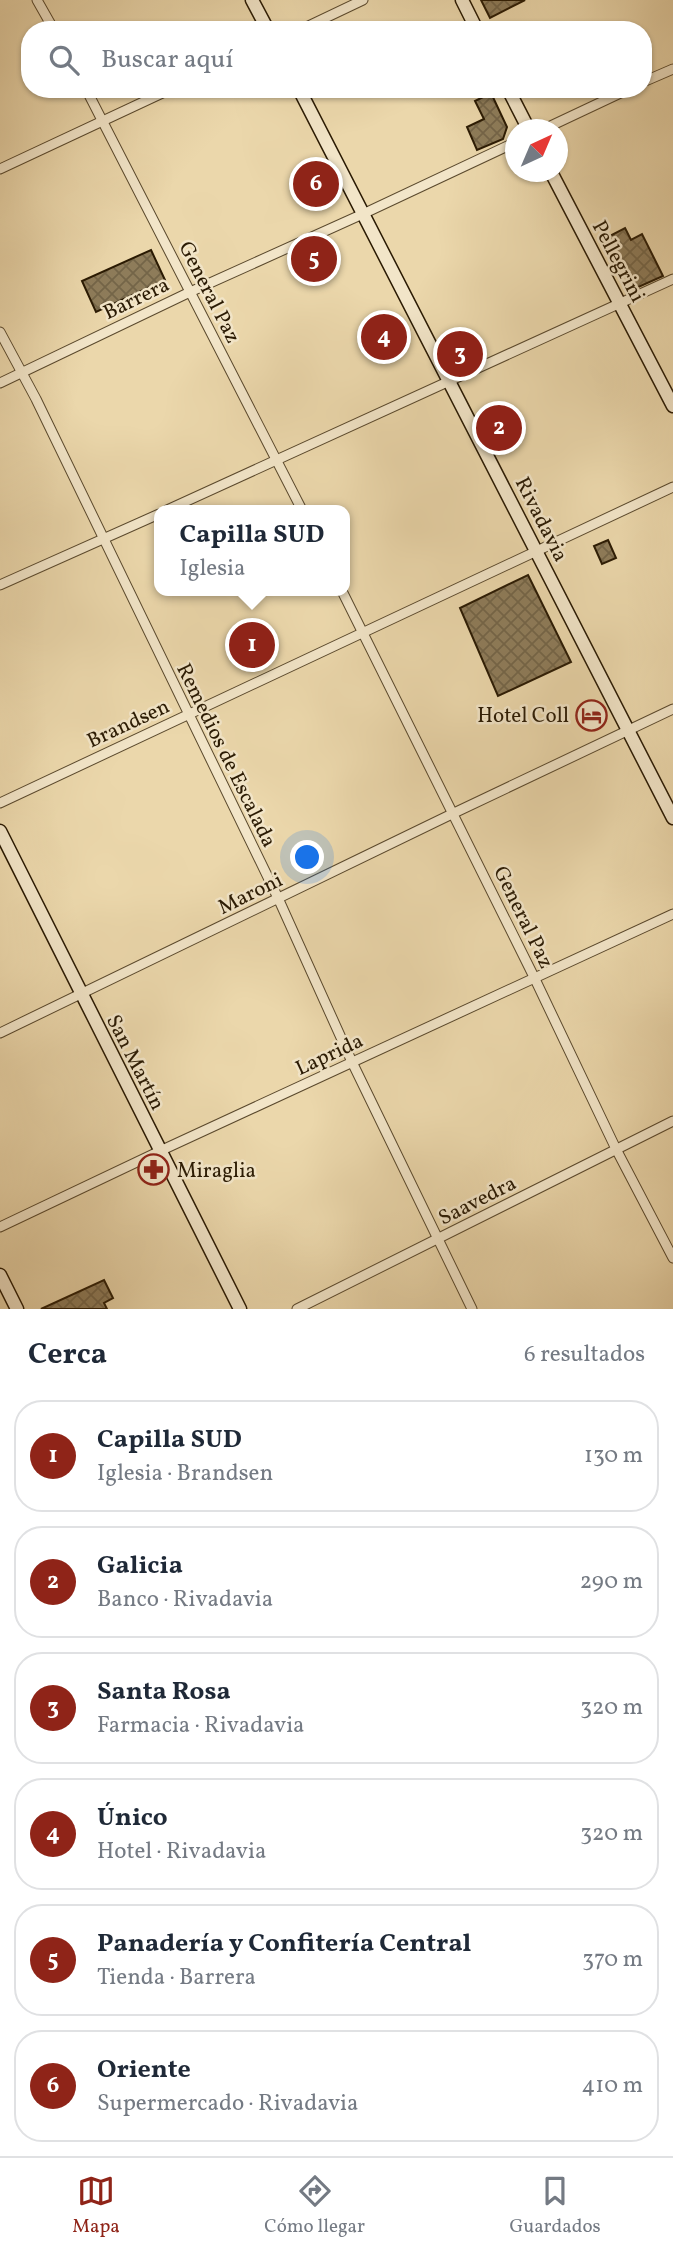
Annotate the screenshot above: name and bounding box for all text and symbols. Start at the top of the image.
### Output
search box [21,21,652,98]
icon: search [45,41,83,79]
text: Buscar aquí [101,42,233,78]
north arrow [505,119,568,182]
pin: 6 [293,158,339,210]
street label: Pellegrini [584,216,651,308]
pin: 5 [291,233,337,285]
street label: General Paz [171,237,247,349]
street label: Barrera [99,271,175,328]
pin: 4 [361,311,407,363]
pin: 3 [437,328,483,380]
pin: 2 [476,402,522,454]
street label: Rivadavia [507,472,574,567]
popup [154,505,350,596]
text: Capilla SUD [180,517,324,553]
text: Iglesia [180,553,245,585]
pin: 1 [229,619,275,671]
street label: Remedios de Escalada [168,659,283,853]
street label: Brandsen [83,693,175,756]
hotel icon: Hotel Coll [575,698,609,732]
place label: Hotel Coll [477,702,569,731]
your location [290,840,324,874]
street label: General Paz [485,862,560,974]
street label: Maroni [213,866,288,922]
street label: San Martín [98,1010,171,1116]
street label: Laprida [291,1027,368,1084]
pharmacy icon: Miraglia [137,1153,171,1187]
place label: Miraglia [177,1157,256,1186]
street label: Saavedra [434,1169,522,1233]
text: Cerca [28,1334,107,1376]
text: 6 resultados [524,1339,645,1371]
text: Capilla SUD [97,1422,242,1458]
text: 1 [48,1440,58,1472]
text: 130 m [584,1440,643,1472]
text: Iglesia · Brandsen [97,1458,273,1490]
text: Galicia [97,1548,183,1584]
text: 2 [47,1566,59,1598]
text: 290 m [580,1566,643,1598]
text: Banco · Rivadavia [97,1584,273,1616]
text: Santa Rosa [97,1674,231,1710]
text: 3 [47,1692,59,1724]
text: 320 m [580,1692,643,1724]
text: Farmacia · Rivadavia [97,1710,305,1742]
text: Único [97,1800,168,1836]
text: 4 [46,1818,60,1850]
text: 320 m [580,1818,643,1850]
text: Hotel · Rivadavia [97,1836,266,1868]
text: Panadería y Confitería Central [97,1926,471,1962]
text: 5 [47,1944,59,1976]
text: 370 m [582,1944,643,1976]
text: Tienda · Barrera [97,1962,256,1994]
text: Oriente [97,2052,191,2088]
text: 6 [47,2070,59,2102]
text: 410 m [582,2070,643,2102]
text: Supermercado · Rivadavia [97,2088,358,2120]
tab: Mapa [72,2172,120,2240]
tab: Cómo llegar [264,2172,365,2240]
tab: Guardados [510,2172,601,2240]

